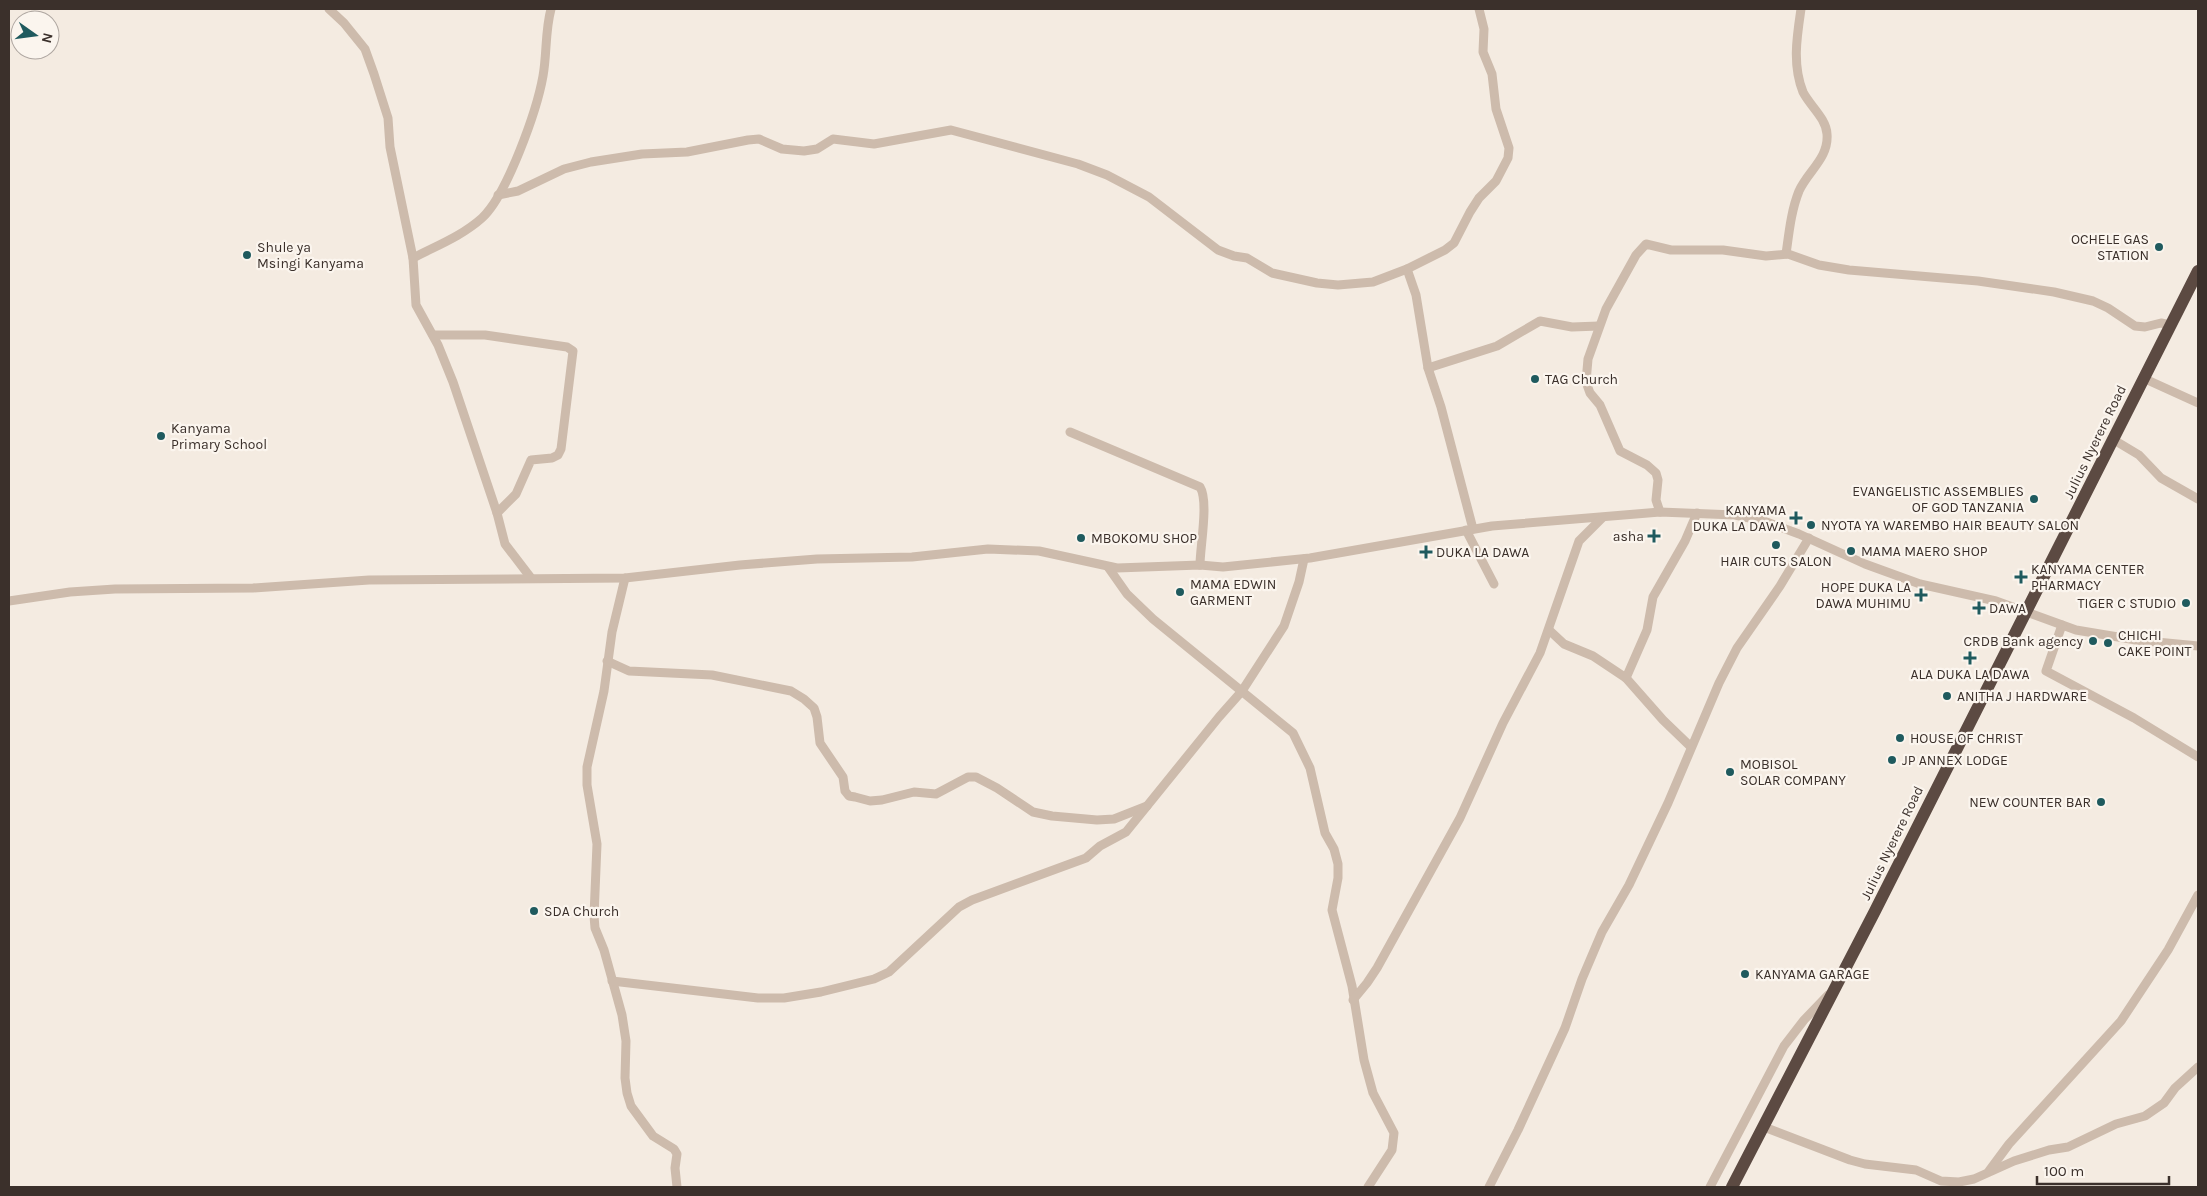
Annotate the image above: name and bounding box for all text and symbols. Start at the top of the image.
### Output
north arrow [10,10,60,60]
text: N [38,31,57,45]
place label: OCHELE GAS STATION [2071,231,2149,264]
place label: Shule ya Msingi Kanyama [257,239,364,272]
marker: OCHELE GAS STATION [2153,241,2165,253]
marker: Shule ya Msingi Kanyama [241,249,253,261]
place label: TAG Church [1545,371,1618,388]
marker: TAG Church [1529,373,1541,385]
street label: Julius Nyerere Road [2060,382,2130,502]
place label: Kanyama Primary School [171,420,267,453]
marker: Kanyama Primary School [155,430,167,442]
place label: EVANGELISTIC ASSEMBLIES OF GOD TANZANIA [1852,483,2024,516]
marker: EVANGELISTIC ASSEMBLIES OF GOD TANZANIA [2028,493,2040,505]
place label: KANYAMA DUKA LA DAWA [1693,502,1786,535]
marker: KANYAMA DUKA LA DAWA [1790,512,1802,524]
place label: NYOTA YA WAREMBO HAIR BEAUTY SALON [1821,517,2079,534]
marker: NYOTA YA WAREMBO HAIR BEAUTY SALON [1805,519,1817,531]
place label: asha [1613,528,1644,545]
place label: MBOKOMU SHOP [1091,530,1197,547]
marker: asha [1648,530,1660,542]
marker: MBOKOMU SHOP [1075,532,1087,544]
marker: HAIR CUTS SALON [1770,539,1782,551]
place label: MAMA MAERO SHOP [1861,543,1988,560]
place label: DUKA LA DAWA [1436,544,1529,561]
marker: MAMA MAERO SHOP [1845,545,1857,557]
marker: DUKA LA DAWA [1420,546,1432,558]
place label: HAIR CUTS SALON [1720,553,1832,570]
place label: KANYAMA CENTER PHARMACY [2031,561,2145,594]
marker: KANYAMA CENTER PHARMACY [2015,571,2027,583]
place label: MAMA EDWIN GARMENT [1190,576,1276,609]
place label: HOPE DUKA LA DAWA MUHIMU [1815,579,1911,612]
marker: MAMA EDWIN GARMENT [1174,586,1186,598]
marker: HOPE DUKA LA DAWA MUHIMU [1915,589,1927,601]
place label: TIGER C STUDIO [2078,595,2176,612]
marker: TIGER C STUDIO [2180,597,2192,609]
place label: DAWA [1989,600,2026,617]
marker: DAWA [1973,602,1985,614]
place label: CHICHI CAKE POINT [2118,627,2192,660]
place label: CRDB Bank agency [1964,633,2083,650]
marker: CRDB Bank agency [2087,635,2099,647]
marker: CHICHI CAKE POINT [2102,637,2114,649]
marker: ALA DUKA LA DAWA [1964,652,1976,664]
place label: ALA DUKA LA DAWA [1910,666,2030,683]
place label: ANITHA J HARDWARE [1957,688,2087,705]
marker: ANITHA J HARDWARE [1941,690,1953,702]
place label: HOUSE OF CHRIST [1910,730,2023,747]
marker: HOUSE OF CHRIST [1894,732,1906,744]
place label: JP ANNEX LODGE [1902,752,2008,769]
marker: JP ANNEX LODGE [1886,754,1898,766]
place label: MOBISOL SOLAR COMPANY [1740,756,1846,789]
marker: MOBISOL SOLAR COMPANY [1724,766,1736,778]
street label: Julius Nyerere Road [1857,783,1927,903]
place label: NEW COUNTER BAR [1969,794,2091,811]
marker: NEW COUNTER BAR [2095,796,2107,808]
place label: SDA Church [544,903,619,920]
marker: SDA Church [528,905,540,917]
place label: KANYAMA GARAGE [1755,966,1870,983]
marker: KANYAMA GARAGE [1739,968,1751,980]
scale bar [2037,1154,2170,1186]
text: 100 m [2044,1162,2084,1180]

